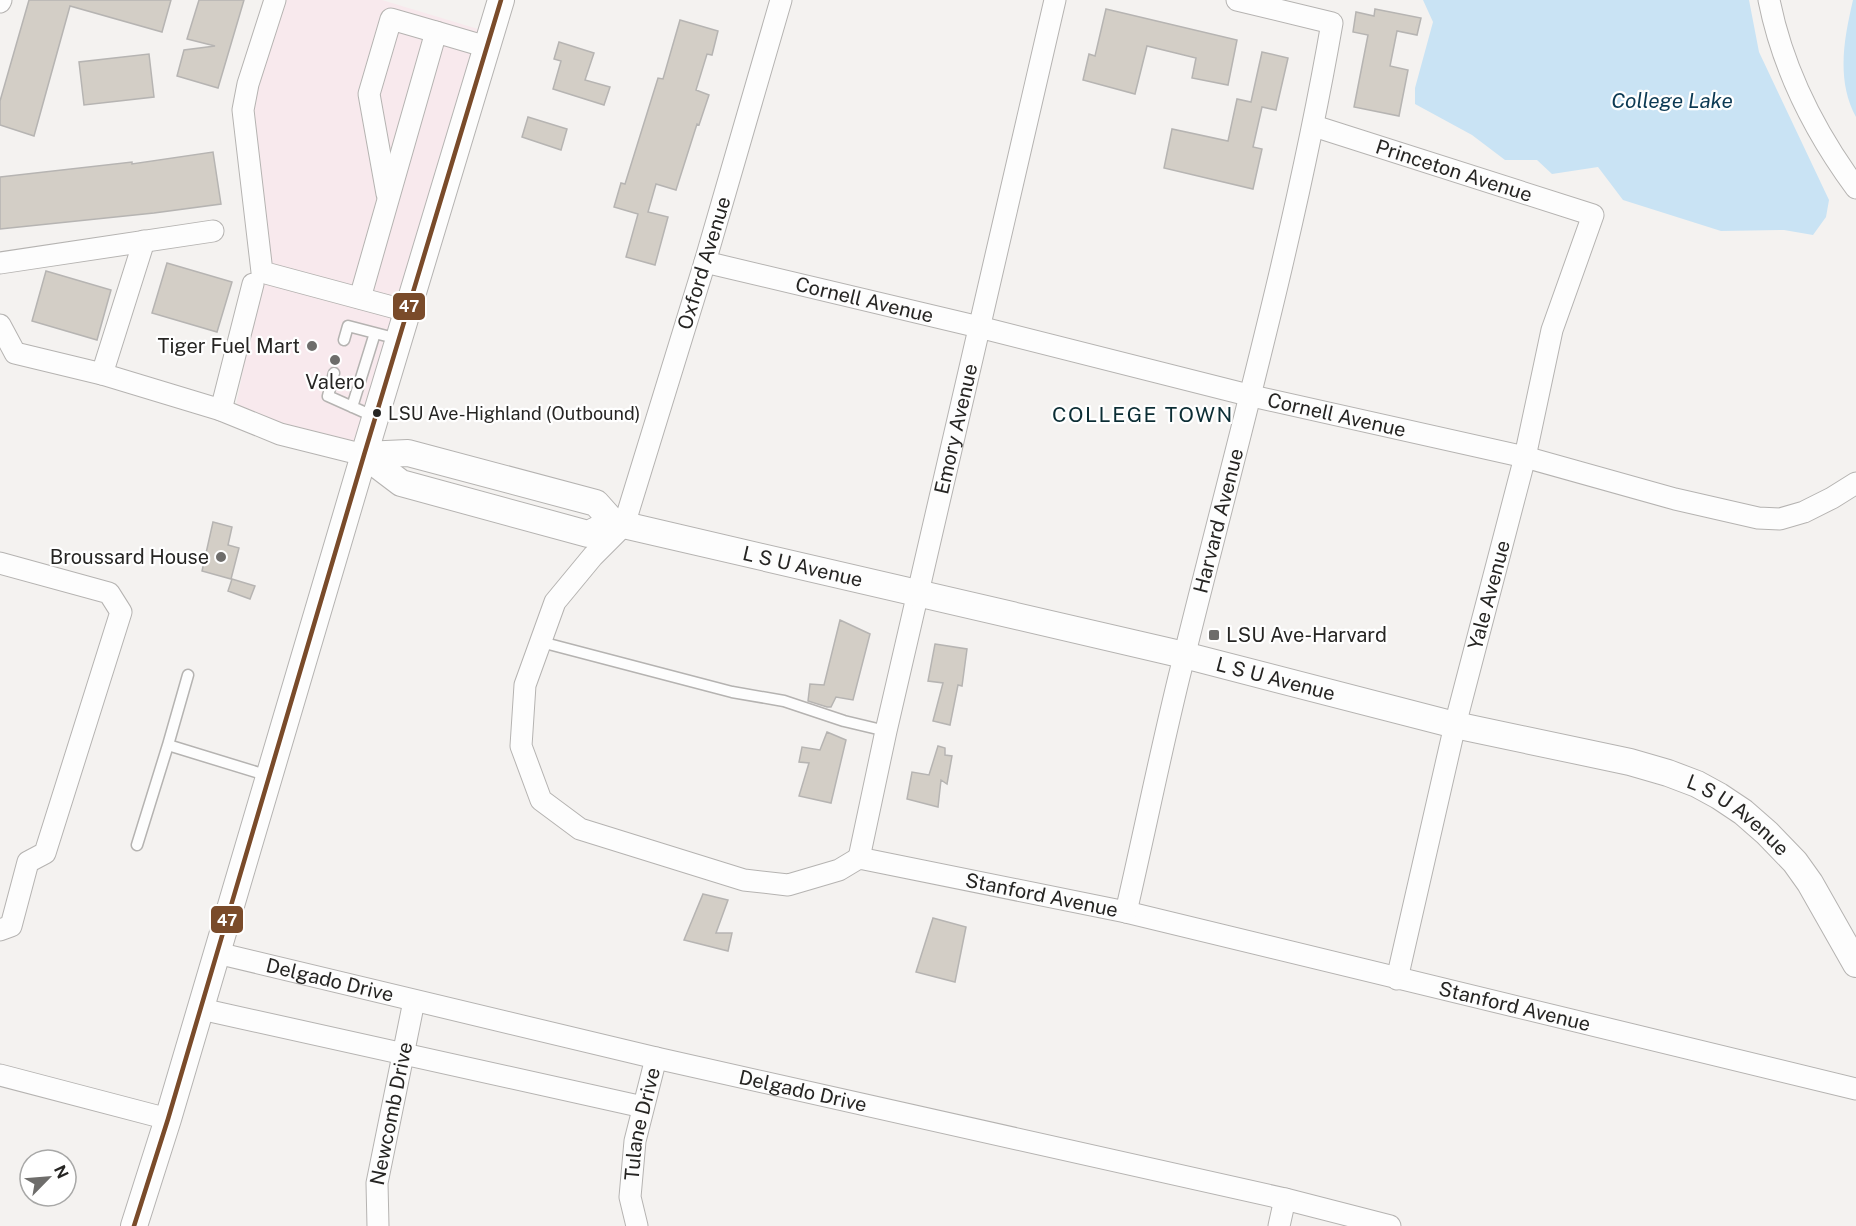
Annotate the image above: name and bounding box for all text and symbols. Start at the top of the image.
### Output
water label: College Lake [1611,88,1733,113]
street label: Princeton Avenue [1373,134,1535,207]
street label: Oxford Avenue [672,194,736,332]
street label: Cornell Avenue [793,272,936,328]
line badge: 47 [392,292,426,321]
text: 47 [399,297,419,316]
place label: Tiger Fuel Mart [158,334,300,358]
marker: Tiger Fuel Mart [305,339,319,353]
marker: Valero [328,353,342,367]
street label: Emory Avenue [929,361,983,496]
place label: Valero [305,370,365,394]
street label: Cornell Avenue [1265,388,1408,442]
district label: COLLEGE TOWN [1052,402,1234,427]
place label: LSU Ave-Highland (Outbound) [388,403,640,424]
marker: LSU Ave-Highland (Outbound) [371,407,383,419]
street label: Harvard Avenue [1188,446,1248,596]
street label: Yale Avenue [1463,538,1515,652]
street label: L S U Avenue [740,541,865,592]
place label: Broussard House [50,545,209,569]
marker: Broussard House [214,550,228,564]
place label: LSU Ave-Harvard [1226,623,1387,647]
marker: LSU Ave-Harvard [1207,628,1221,642]
street label: L S U Avenue [1213,652,1338,706]
street label: L S U Avenue [1683,769,1794,861]
street label: Stanford Avenue [963,868,1120,922]
line badge: 47 [210,905,244,934]
text: 47 [217,911,237,930]
street label: Delgado Drive [264,953,396,1007]
street label: Stanford Avenue [1436,976,1593,1036]
street label: Newcomb Drive [365,1040,417,1187]
street label: Tulane Drive [620,1065,665,1181]
street label: Delgado Drive [737,1065,869,1117]
north arrow [18,1148,78,1208]
text: N [50,1162,72,1182]

